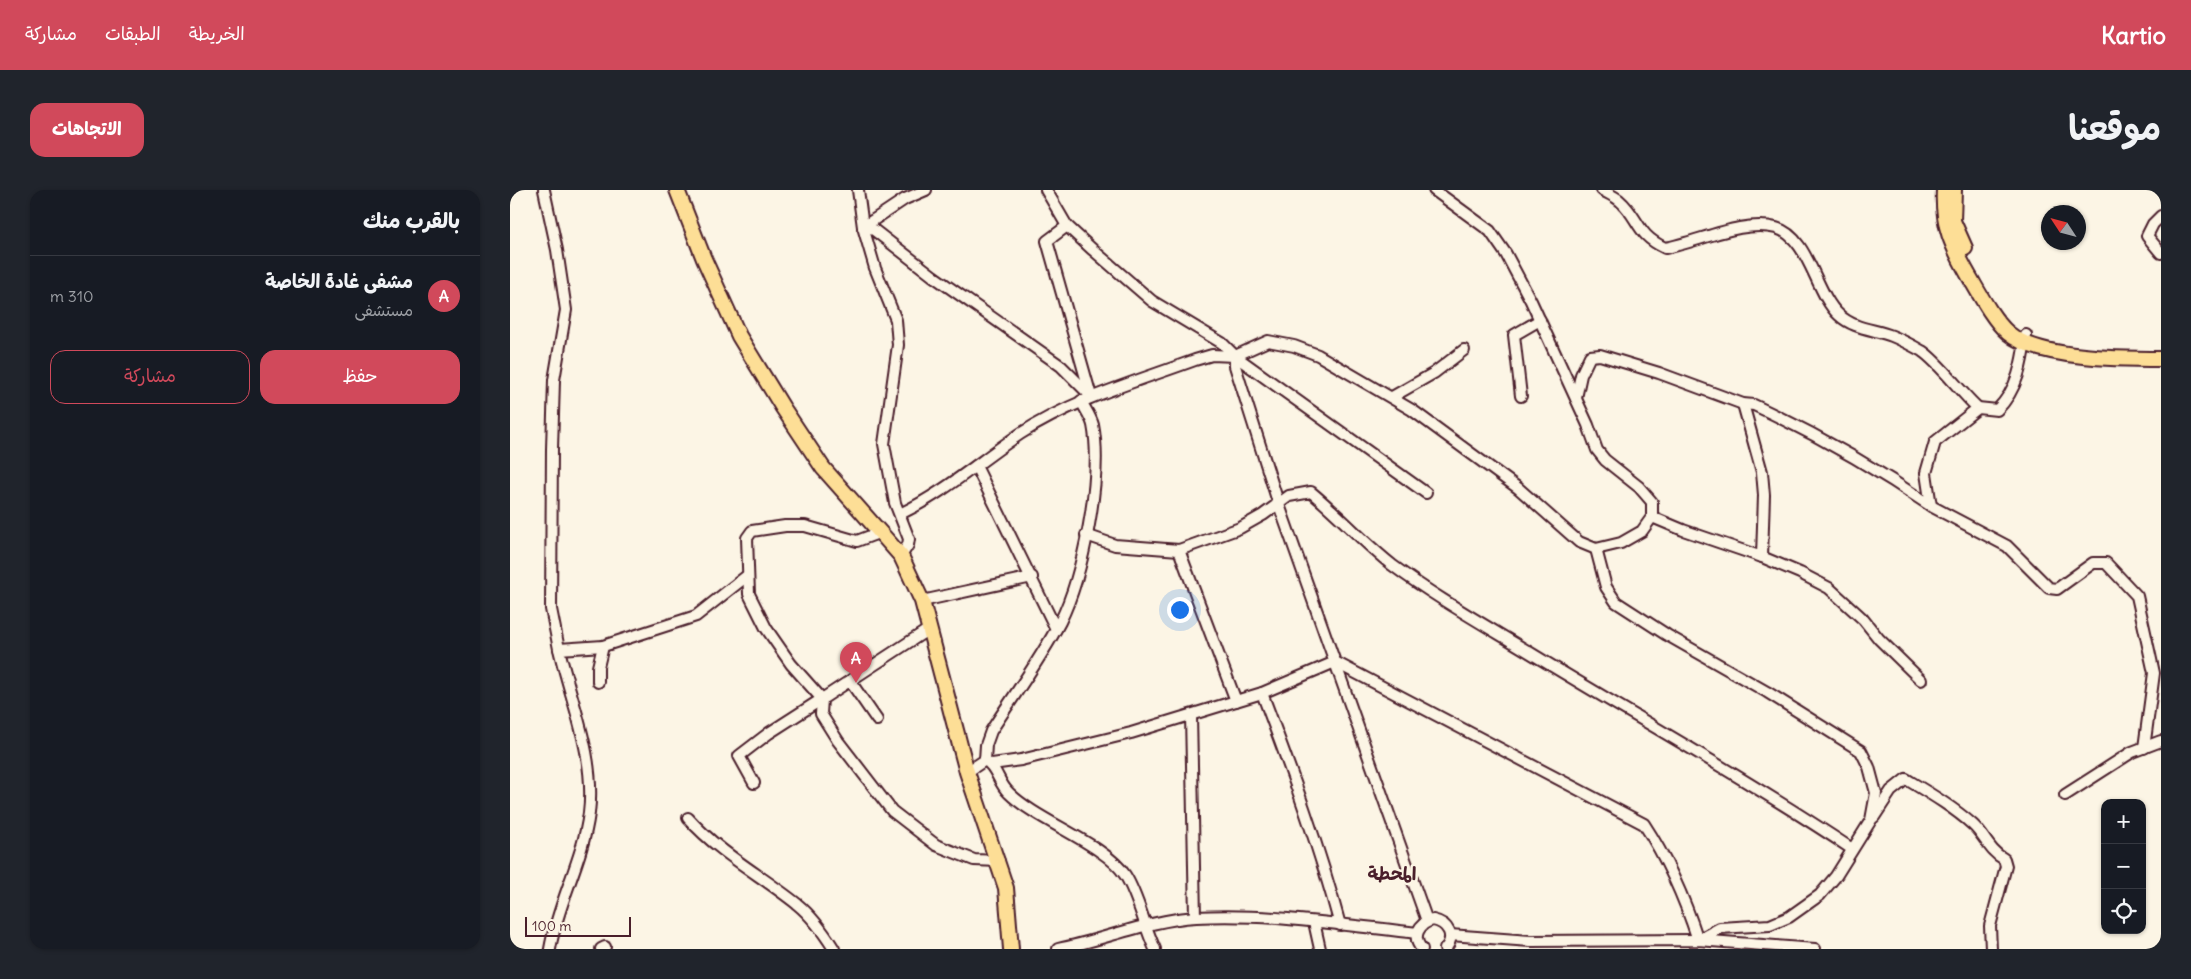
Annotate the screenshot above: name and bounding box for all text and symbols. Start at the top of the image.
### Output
text: Kartio [2101,20,2166,50]
text: مشاركة [25,22,77,45]
text: الطبقات [105,22,161,45]
text: الخريطة [189,22,245,45]
button: الاتجاهات [30,103,144,157]
text: موقعنا [2068,105,2161,149]
north arrow [2041,205,2086,250]
text: بالقرب منك [363,207,460,234]
text: مشفى غادة الخاصة [265,269,413,293]
text: 310 m [50,286,94,306]
text: A [439,286,449,306]
text: مستشفى [354,300,413,320]
button: مشاركة [50,350,250,404]
button: حفظ [260,350,460,404]
your location [1167,597,1193,623]
pin: A [840,642,872,683]
map controls [2101,799,2146,934]
button: + [2101,799,2146,844]
button: − [2101,844,2146,889]
district label: المحطة [1368,862,1416,885]
button: locate [2101,889,2146,934]
scale bar [525,914,631,937]
text: 100 m [532,917,572,935]

